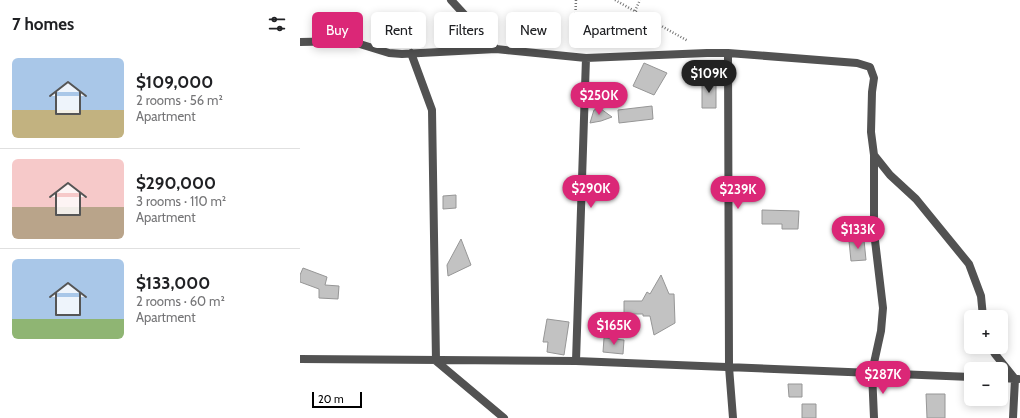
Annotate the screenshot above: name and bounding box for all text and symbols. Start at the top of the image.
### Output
chip: Buy [312,12,363,48]
chip: Rent [371,12,426,48]
chip: Filters [434,12,498,48]
chip: New [506,12,561,48]
chip: Apartment [569,12,661,48]
icon: filters [266,13,288,35]
text: 7 homes [12,14,74,34]
pin: $109K [681,60,737,94]
text: $109K [691,65,727,81]
text: $109,000 [136,72,213,92]
icon: home [44,74,92,122]
pin: $250K [571,82,627,116]
text: $250K [580,87,618,103]
text: 2 rooms · 56 m² [136,92,223,108]
text: Apartment [136,108,196,124]
text: $290,000 [136,173,216,193]
icon: home [44,175,92,223]
pin: $290K [563,175,619,209]
pin: $239K [710,176,766,210]
text: $290K [571,180,611,196]
text: $239K [720,181,756,197]
text: 3 rooms · 110 m² [136,193,226,209]
text: Apartment [136,209,196,225]
pin: $133K [830,216,886,250]
text: $133K [841,221,875,237]
text: $133,000 [136,273,210,293]
icon: home [44,275,92,323]
text: 2 rooms · 60 m² [136,293,225,309]
text: Apartment [136,309,196,325]
map controls [964,310,1008,406]
button: + [964,310,1008,354]
pin: $165K [586,312,642,346]
text: $165K [597,317,631,333]
pin: $287K [855,361,911,395]
button: − [964,362,1008,406]
text: $287K [864,366,902,382]
scale bar [312,390,362,409]
text: 20 m [318,392,344,406]

